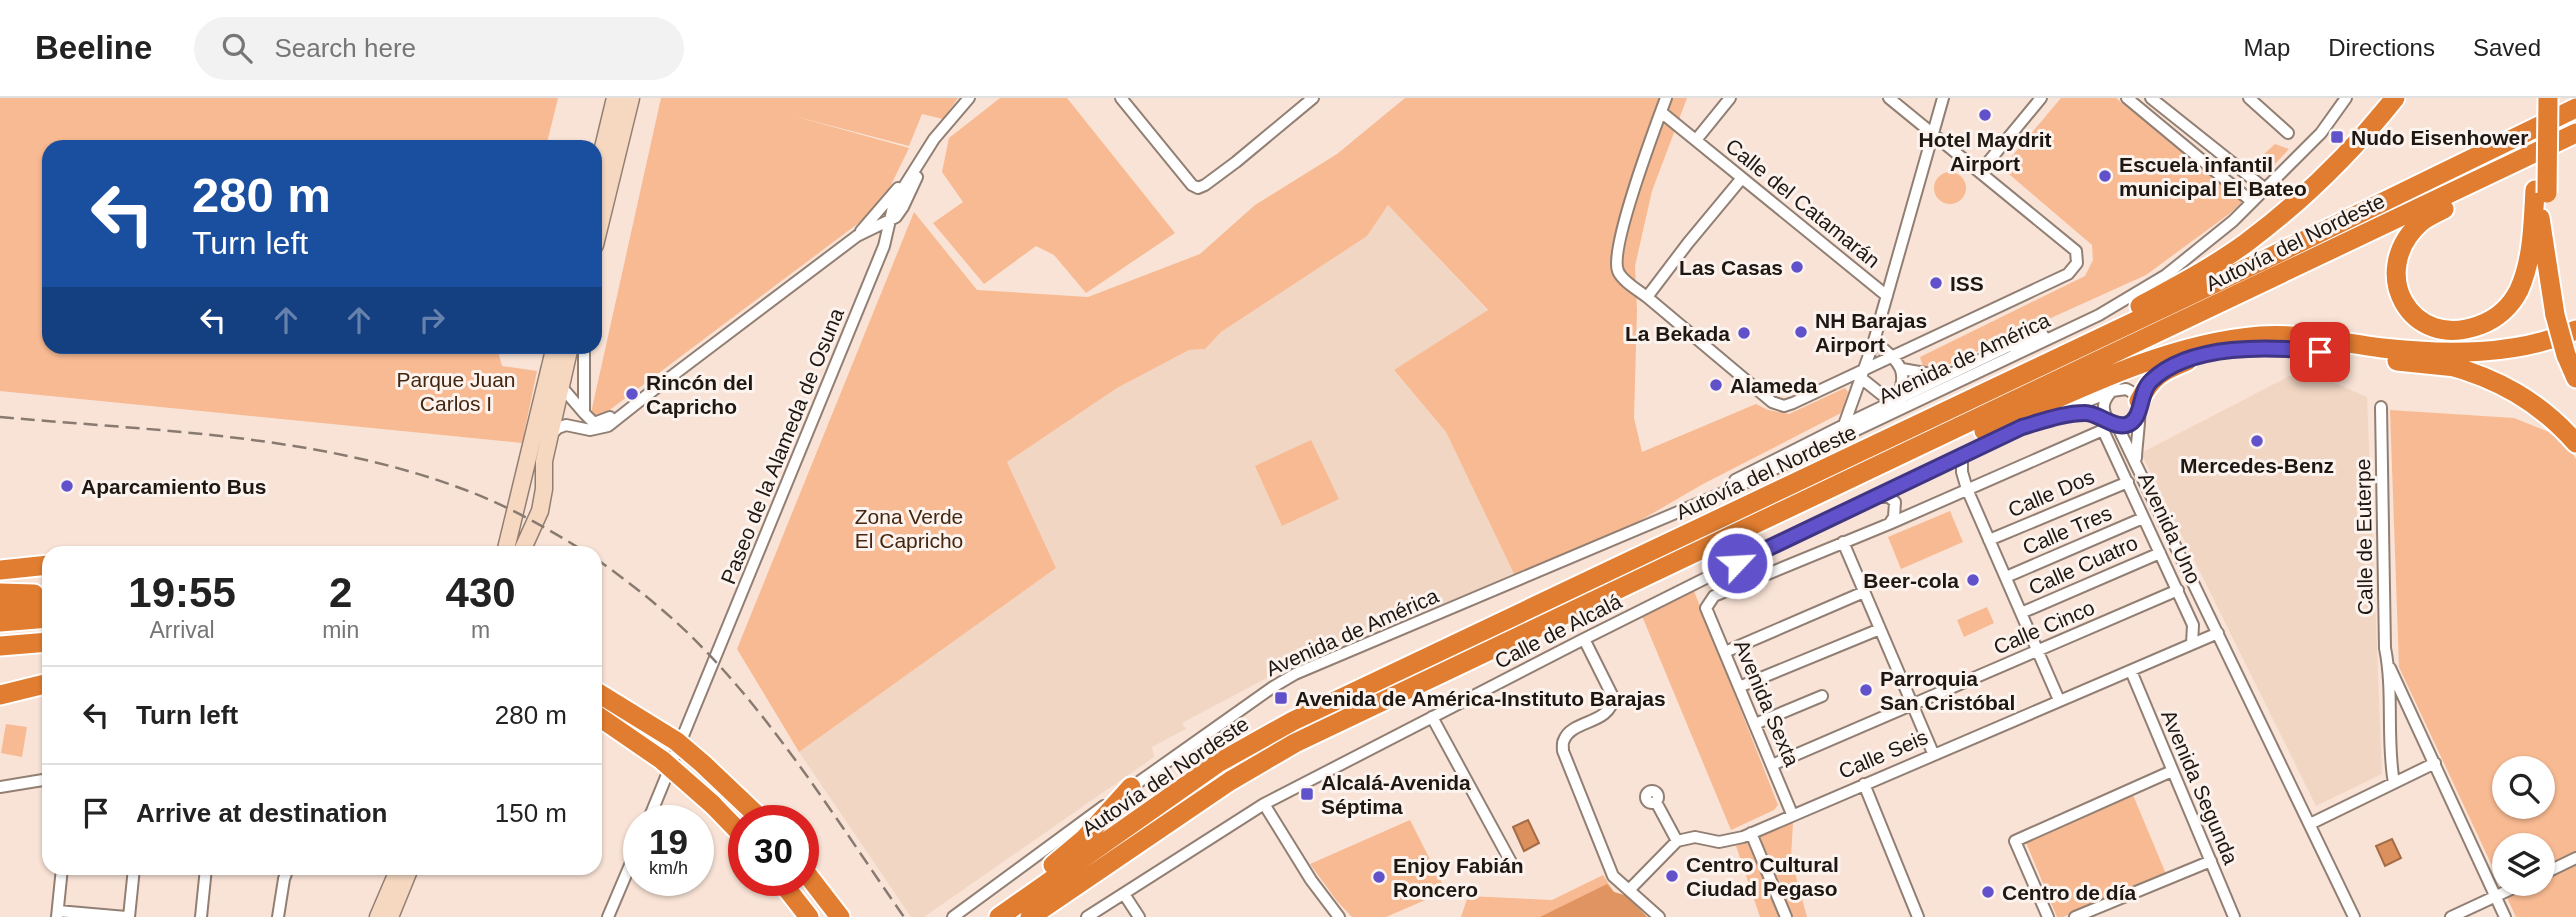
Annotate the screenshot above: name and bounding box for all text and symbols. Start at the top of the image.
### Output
search box [194,17,684,80]
text: Beeline [35,29,152,66]
icon: search [218,29,256,67]
text: Search here [274,33,416,63]
text: Map [2244,34,2290,61]
text: Directions [2328,34,2435,61]
text: Saved [2473,34,2541,61]
marker: Hotel Maydrit Airport [1977,107,1993,123]
place label: Nudo Eisenhower [2351,126,2528,149]
place label: Hotel Maydrit Airport [1918,128,2052,175]
marker: Nudo Eisenhower [2329,129,2345,145]
street label: Calle del Catamarán [1721,134,1885,272]
place label: Escuela infantil municipal El Bateo [2119,153,2307,200]
icon: left [77,168,168,259]
text: 280 m [192,168,331,222]
marker: Escuela infantil municipal El Bateo [2097,168,2113,184]
street label: Autovía del Nordeste [2202,189,2388,295]
text: Turn left [192,225,308,261]
place label: Las Casas [1679,256,1783,279]
marker: Las Casas [1789,259,1805,275]
place label: ISS [1950,272,1984,295]
marker: ISS [1928,275,1944,291]
icon: left [194,301,232,339]
icon: ahead [267,301,305,339]
icon: ahead [340,301,378,339]
icon: right [413,301,451,339]
street label: Paseo de la Alameda de Osuna [716,304,848,587]
street label: Avenida de América [1875,308,2054,408]
place label: NH Barajas Airport [1815,309,1927,356]
place label: La Bekada [1625,322,1730,345]
pin [2290,322,2350,382]
marker: NH Barajas Airport [1793,324,1809,340]
marker: La Bekada [1736,325,1752,341]
icon: arrive [2301,333,2339,371]
park label: Parque Juan Carlos I [396,368,516,415]
place label: Rincón del Capricho [646,371,753,418]
place label: Alameda [1730,374,1818,397]
marker: Alameda [1708,377,1724,393]
marker: Rincón del Capricho [624,386,640,402]
street label: Autovía del Nordeste [1672,420,1860,524]
marker: Mercedes-Benz [2249,433,2265,449]
place label: Mercedes-Benz [2180,454,2334,477]
street label: Calle de Euterpe [2351,459,2377,615]
street label: Calle Dos [2005,465,2097,521]
street label: Avenida Uno [2134,469,2206,587]
place label: Aparcamiento Bus [81,475,267,498]
marker: Aparcamiento Bus [59,478,75,494]
street label: Calle Tres [2019,501,2115,559]
park label: Zona Verde El Capricho [855,505,963,552]
position arrow [1700,526,1774,600]
street label: Calle Cuatro [2025,531,2141,599]
text: 19:55 [128,569,236,616]
text: 2 [329,569,352,616]
text: 430 [446,569,516,616]
place label: Beer-cola [1863,569,1959,592]
marker: Beer-cola [1965,572,1981,588]
street label: Avenida de América [1262,583,1442,680]
street label: Calle de Alcalá [1491,589,1625,673]
street label: Calle Cinco [1990,595,2098,659]
text: Arrival [149,617,215,643]
text: min [322,617,359,643]
text: m [471,617,490,643]
street label: Avenida Sexta [1730,636,1804,770]
place label: Parroquia San Cristóbal [1880,667,2015,714]
marker: Parroquia San Cristóbal [1858,682,1874,698]
place label: Avenida de América-Instituto Barajas [1295,687,1666,710]
marker: Avenida de América-Instituto Barajas [1273,690,1289,706]
icon: left [77,696,115,734]
text: Turn left [136,700,238,730]
text: 280 m [495,700,567,730]
street label: Avenida Segunda [2157,706,2243,868]
street label: Autovía del Nordeste [1077,712,1253,840]
street label: Calle Seis [1835,725,1931,783]
map controls [2492,756,2555,896]
button: search [2492,756,2555,819]
place label: Alcalá-Avenida Séptima [1321,771,1471,818]
marker: Alcalá-Avenida Séptima [1299,786,1315,802]
icon: arrive [77,794,115,832]
text: Arrive at destination [136,798,387,828]
text: 150 m [495,798,567,828]
speed limit sign: 30 [728,805,819,896]
text: 19 [649,822,688,861]
button: layers [2492,833,2555,896]
place label: Centro Cultural Ciudad Pegaso [1686,853,1839,900]
place label: Enjoy Fabián Roncero [1393,854,1524,901]
text: km/h [649,858,688,878]
marker: Centro Cultural Ciudad Pegaso [1664,868,1680,884]
marker: Enjoy Fabián Roncero [1371,869,1387,885]
place label: Centro de día [2002,881,2137,904]
marker: Centro de día [1980,884,1996,900]

